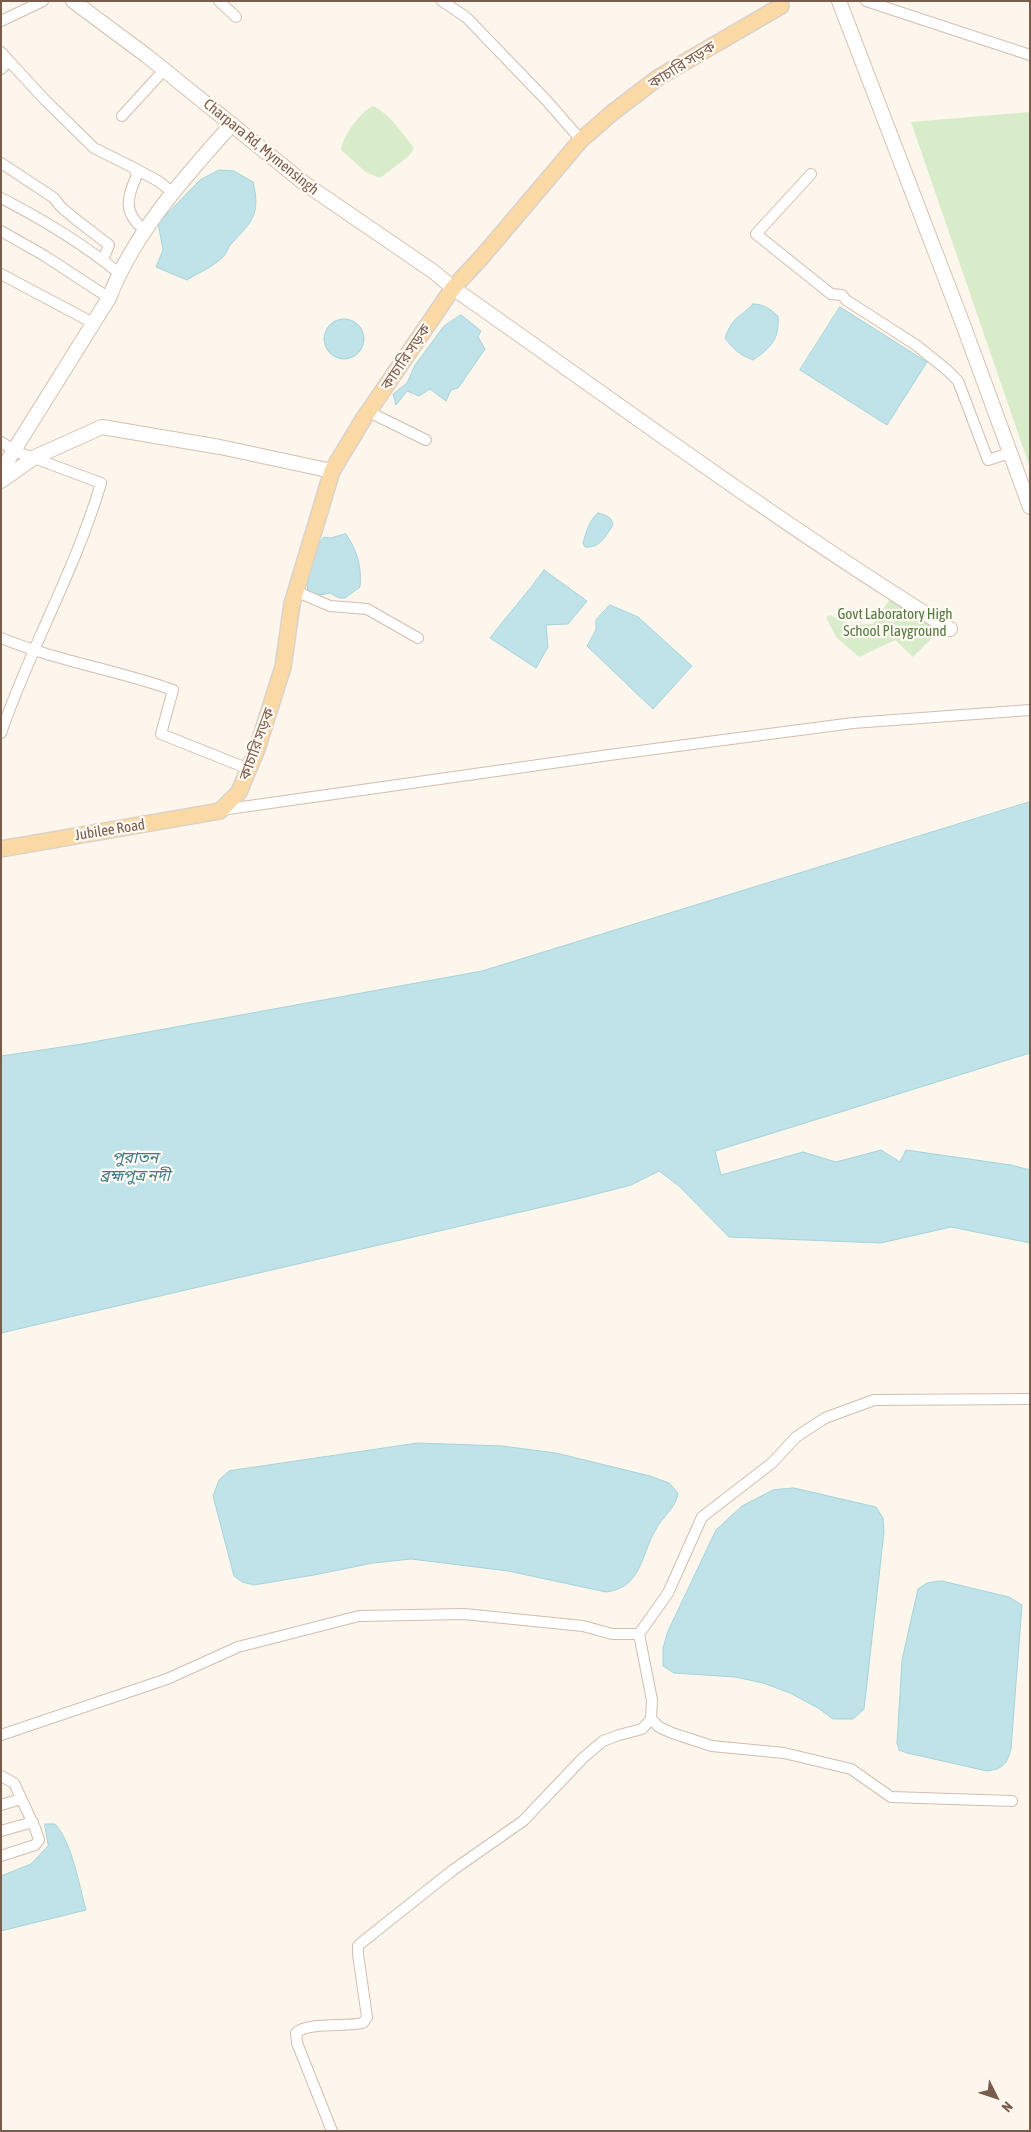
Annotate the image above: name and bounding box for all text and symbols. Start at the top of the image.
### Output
street label: কাচারি সড়ক [645,37,719,93]
street label: Charpara Rd, Mymensingh [200,95,322,199]
street label: কাচারি সড়ক [377,321,435,393]
park label: Govt Laboratory High School Playground [837,605,953,640]
street label: কাচারি সড়ক [236,706,278,782]
street label: Jubilee Road [74,816,146,844]
water label: পুরাতন ব্রহ্মপুত্র নদী [100,1148,170,1186]
north arrow [971,2072,1021,2122]
text: N [999,2098,1016,2115]

